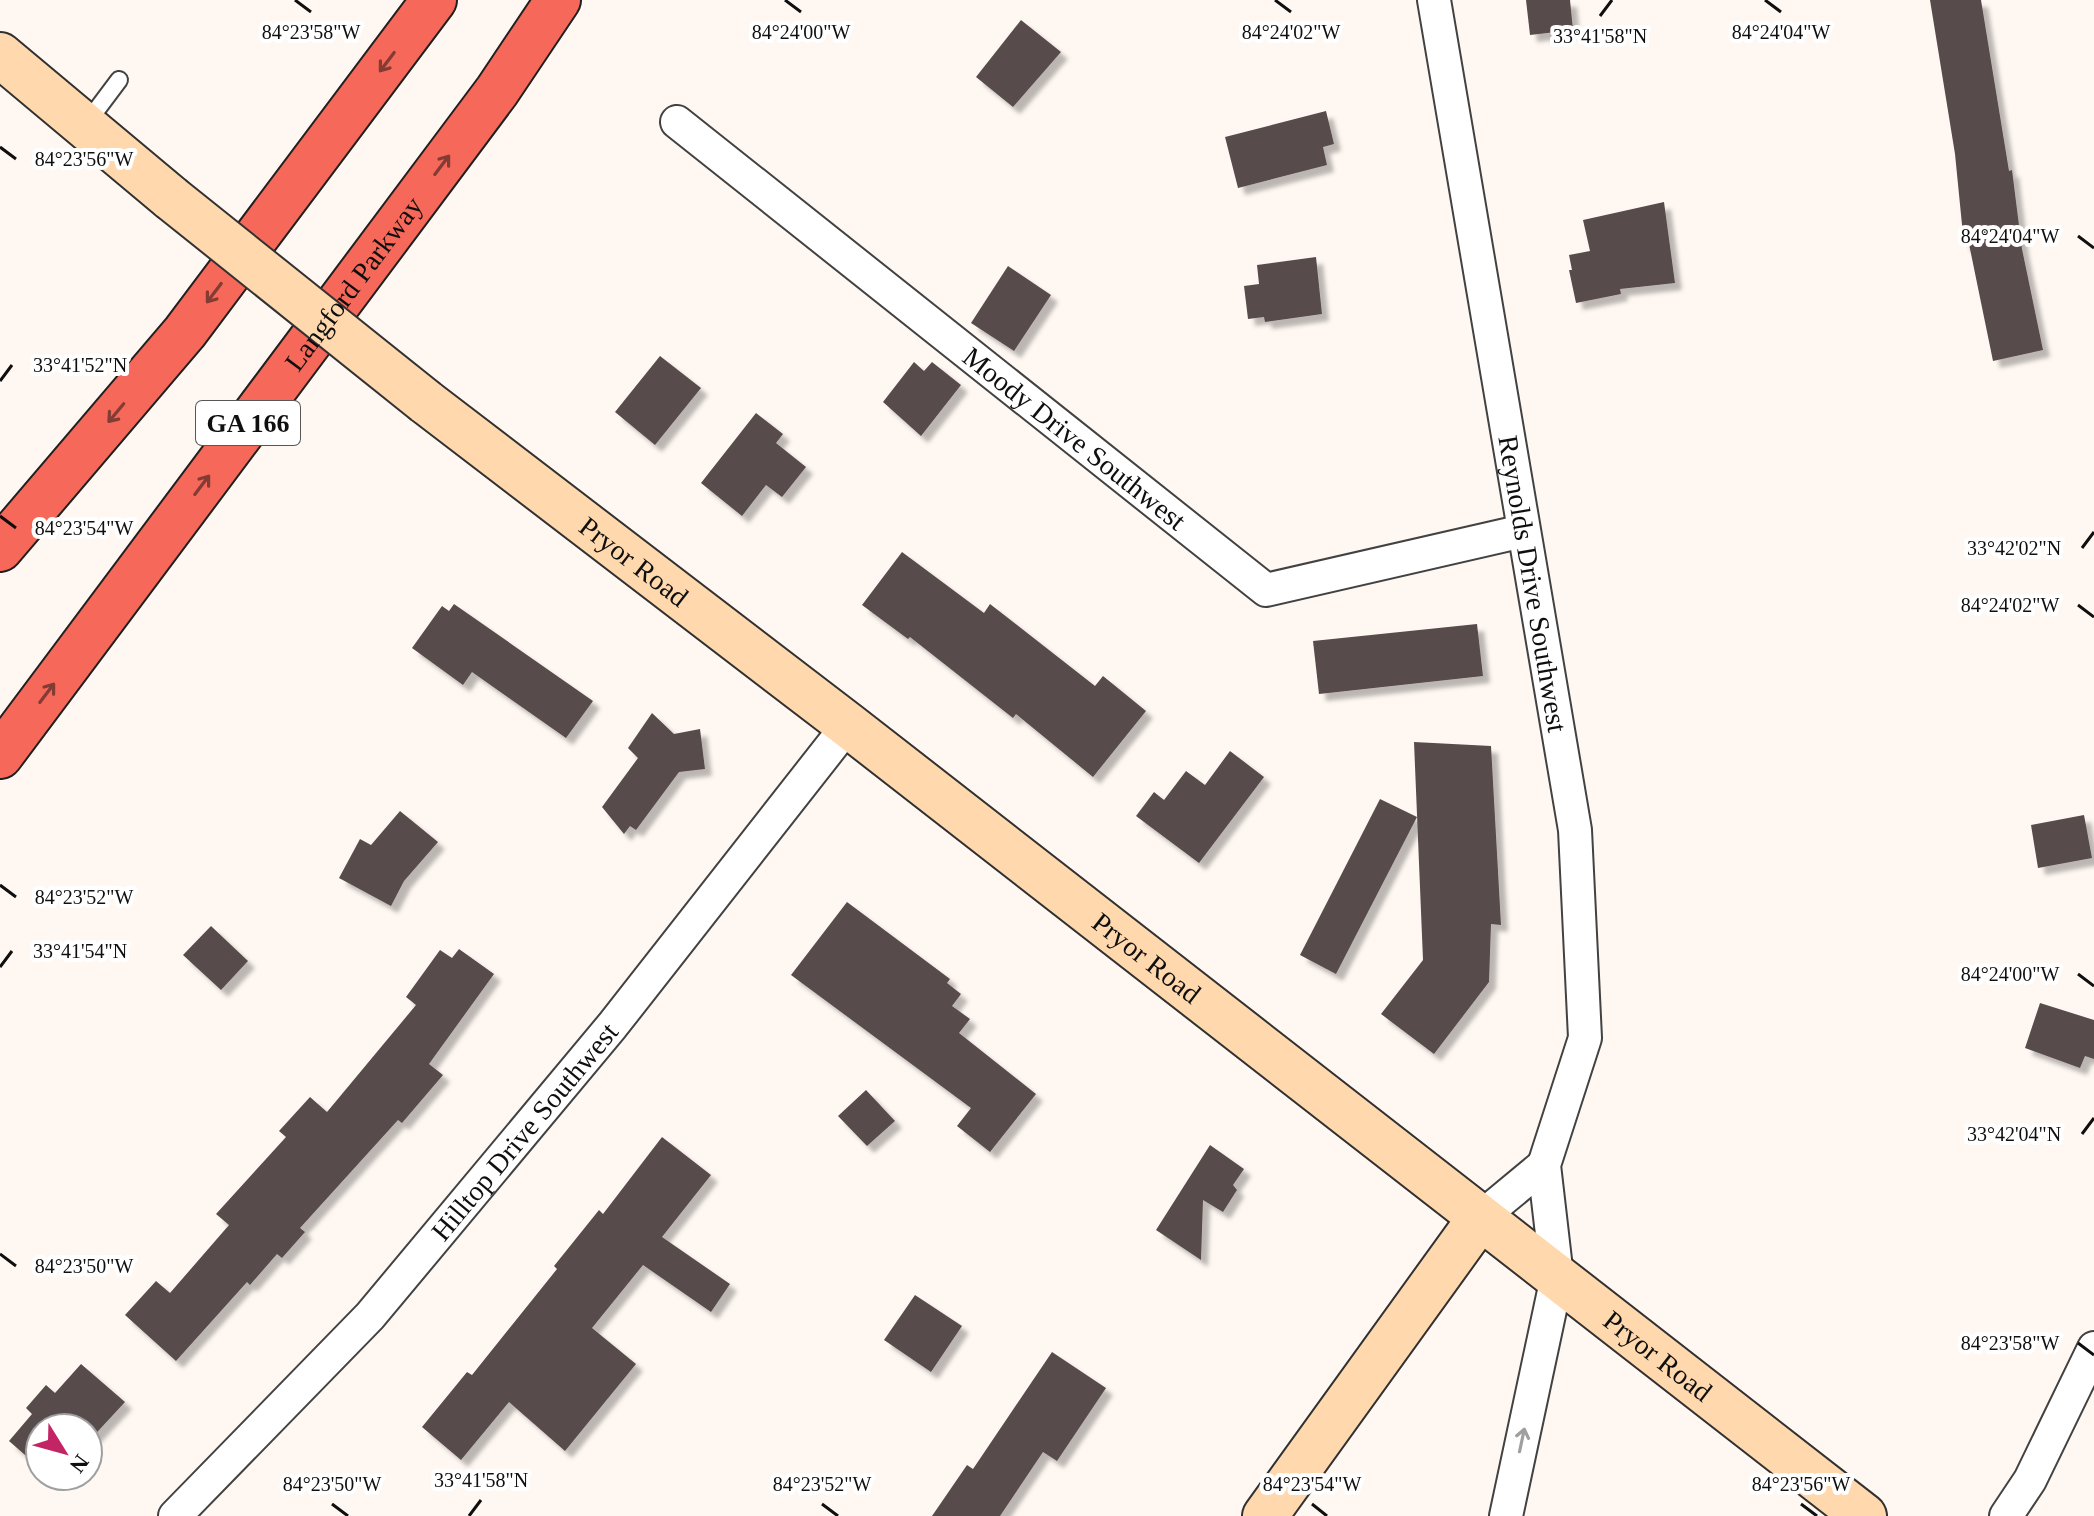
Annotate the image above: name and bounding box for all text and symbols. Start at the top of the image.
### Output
text: 84°23'58"W [262,21,360,43]
text: 84°24'00"W [752,21,850,43]
text: 84°24'02"W [1242,21,1340,43]
text: 84°24'04"W [1732,21,1830,43]
text: 33°41'58"N [1553,25,1647,47]
one-way arrow [379,51,396,73]
text: 84°23'56"W [35,148,133,170]
one-way arrow [434,155,451,176]
street label: Langford Parkway [278,190,428,376]
text: 84°24'04"W [1961,225,2059,247]
one-way arrow [206,281,223,303]
street label: Moody Drive Southwest [957,340,1192,536]
text: 33°41'52"N [33,354,127,376]
road number: GA 166 [196,401,300,445]
one-way arrow [107,402,125,423]
street label: Reynolds Drive Southwest [1493,433,1574,734]
one-way arrow [194,475,211,496]
street label: Pryor Road [574,510,694,613]
text: 84°23'54"W [35,517,133,539]
text: 33°42'02"N [1967,537,2061,559]
text: 84°24'02"W [1961,594,2059,616]
one-way arrow [38,683,55,704]
text: 84°23'52"W [35,886,133,908]
street label: Pryor Road [1087,906,1207,1009]
text: 33°41'54"N [33,940,127,962]
text: 84°24'00"W [1961,963,2059,985]
street label: Hilltop Drive Southwest [425,1016,624,1246]
text: 33°42'04"N [1967,1123,2061,1145]
text: 84°23'50"W [35,1255,133,1277]
street label: Pryor Road [1598,1304,1718,1407]
text: 84°23'58"W [1961,1332,2059,1354]
north arrow [24,1412,104,1492]
one-way arrow [1515,1427,1530,1453]
text: N [65,1450,94,1478]
text: 33°41'58"N [434,1469,528,1491]
text: 84°23'50"W [283,1473,381,1495]
text: 84°23'52"W [773,1473,871,1495]
text: 84°23'54"W [1263,1473,1361,1495]
text: 84°23'56"W [1752,1473,1850,1495]

